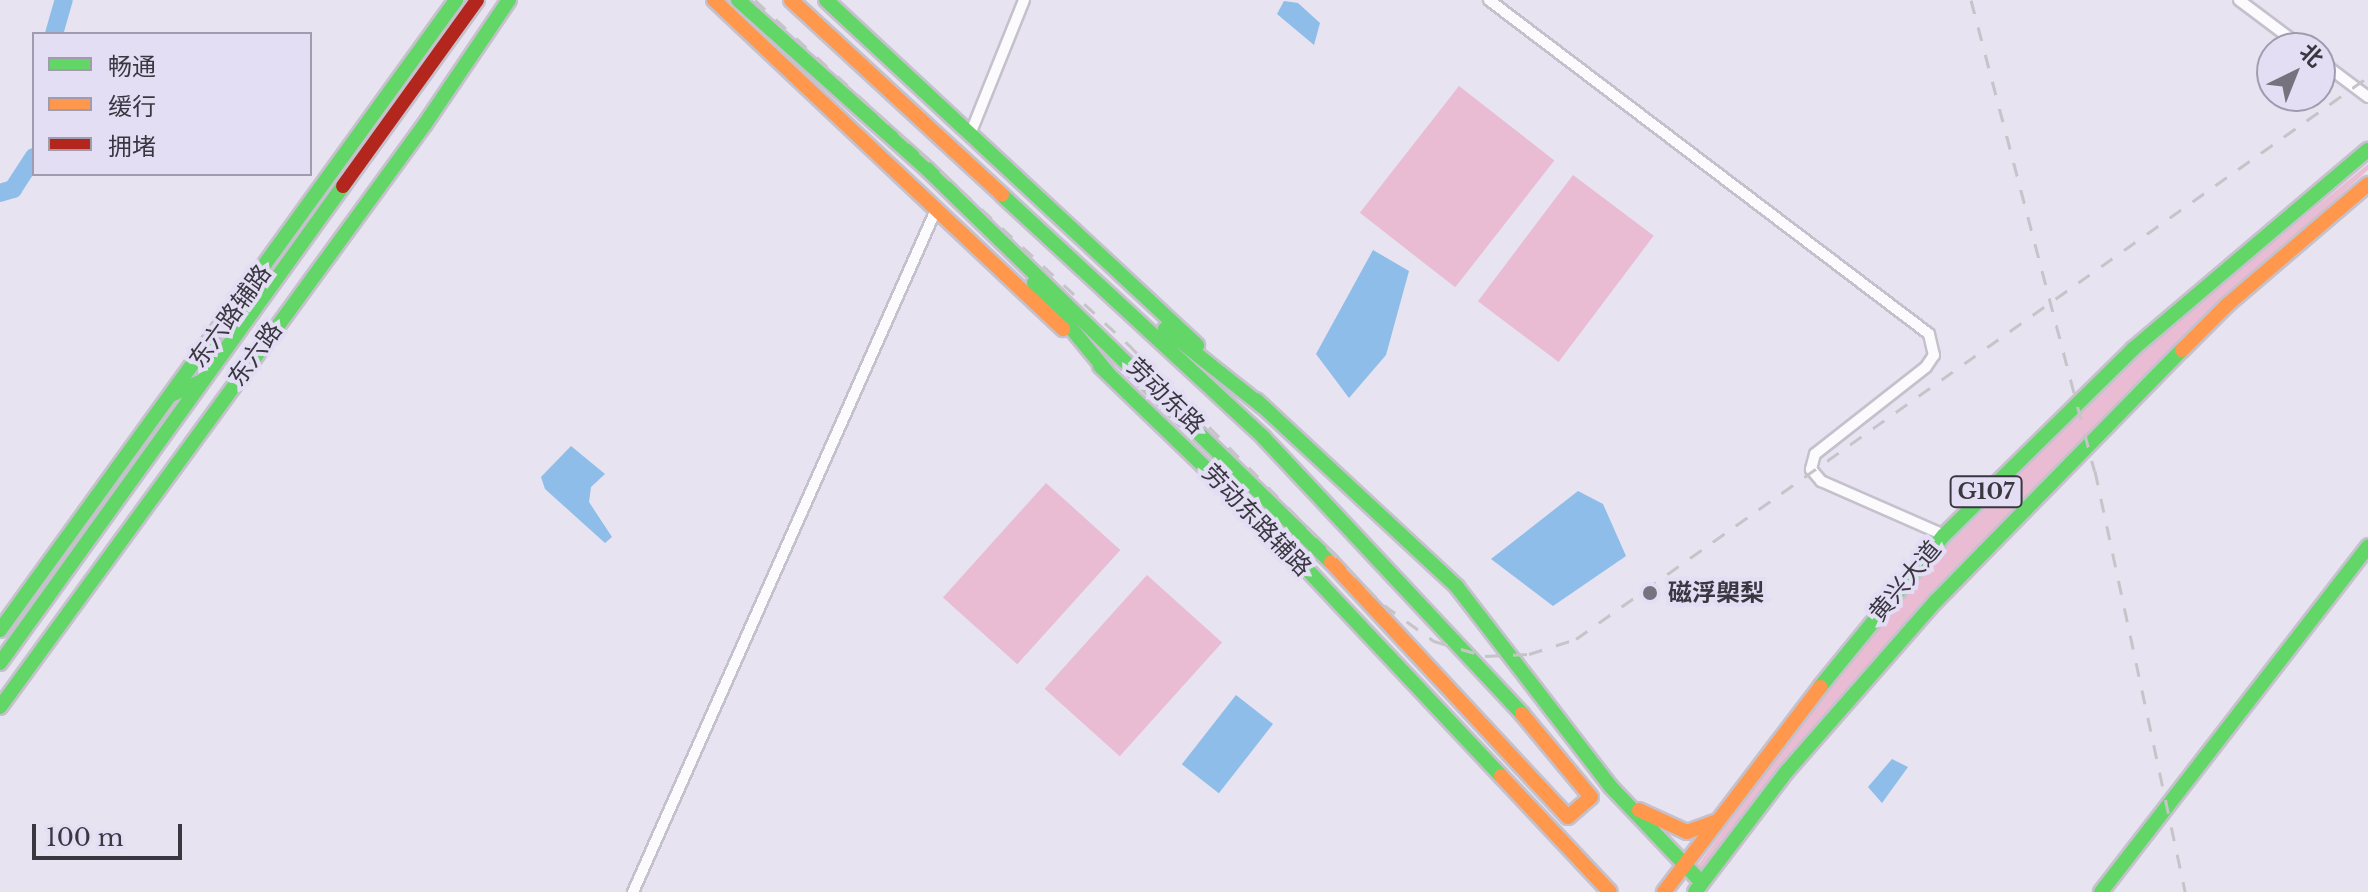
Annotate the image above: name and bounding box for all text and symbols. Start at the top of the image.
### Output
legend [32,32,312,176]
north arrow [2256,32,2336,112]
text: 北 [2294,38,2329,73]
text: 畅通 [108,52,156,81]
text: 缓行 [108,92,156,121]
text: 拥堵 [108,132,156,161]
street label: 东六路辅路 [183,259,277,373]
street label: 东六路 [222,316,288,392]
street label: 劳动东路 [1121,352,1211,440]
street label: 劳动东路辅路 [1197,458,1317,582]
road number: G107 [1948,474,2024,510]
street label: 黄兴大道 [1863,535,1947,627]
place label: 磁浮㮾梨 [1668,579,1764,607]
marker: 磁浮㮾梨 [1639,582,1661,604]
scale bar [36,808,186,858]
text: 100 m [46,823,124,852]

